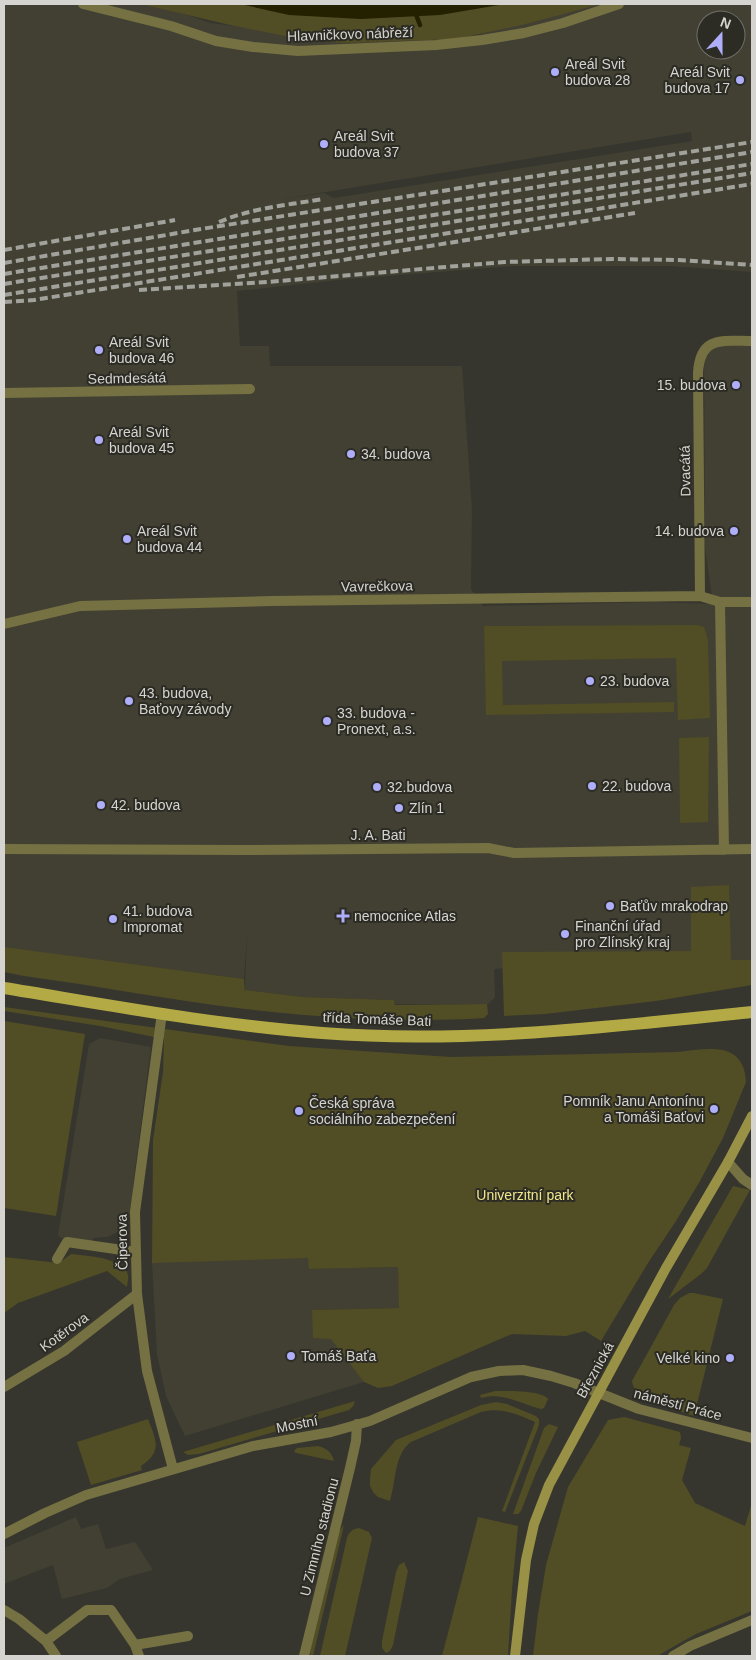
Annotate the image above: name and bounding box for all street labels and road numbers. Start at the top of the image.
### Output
street label: Hlavničkovo nábřeží [287,24,413,44]
street label: Sedmdesátá [88,369,167,387]
street label: Dvacátá [677,445,693,497]
street label: Vavrečkova [341,577,413,595]
street label: J. A. Bati [350,827,406,843]
street label: třída Tomáše Bati [322,1009,432,1029]
street label: Čiperova [114,1214,130,1270]
street label: Kotěrova [37,1309,92,1355]
street label: Březnická [573,1339,617,1401]
street label: náměstí Práce [632,1385,724,1423]
street label: Mostní [275,1412,319,1436]
street label: U Zimního stadionu [297,1476,341,1598]

